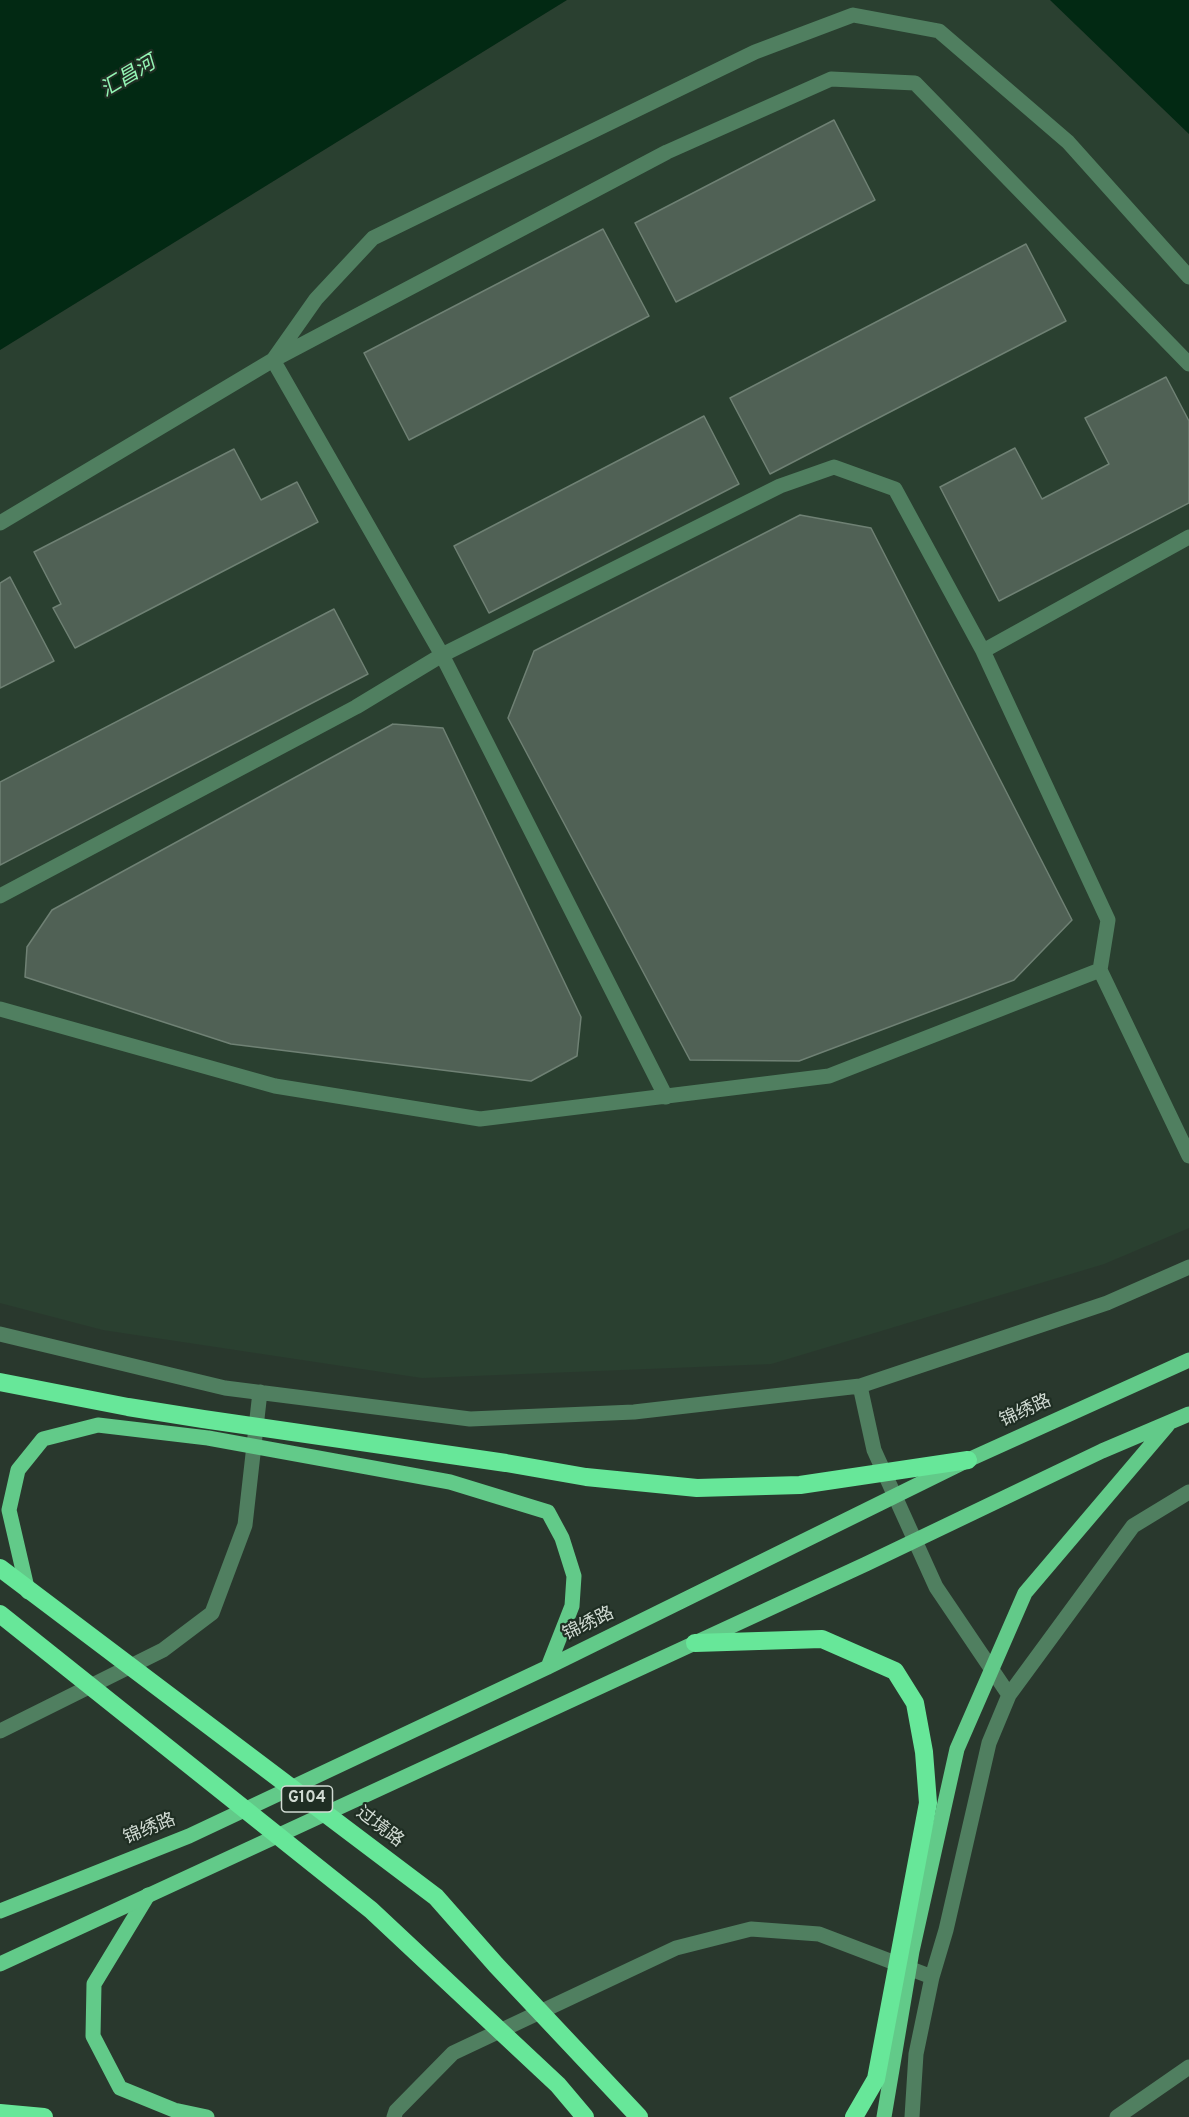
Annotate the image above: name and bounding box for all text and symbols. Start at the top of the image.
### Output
water label: 汇昌河 [97,52,161,104]
street label: 锦绣路 [997,1391,1055,1433]
street label: 锦绣路 [560,1603,618,1647]
road number: G104 [282,1786,332,1812]
street label: 过境路 [351,1803,407,1853]
street label: 锦绣路 [121,1810,179,1850]

